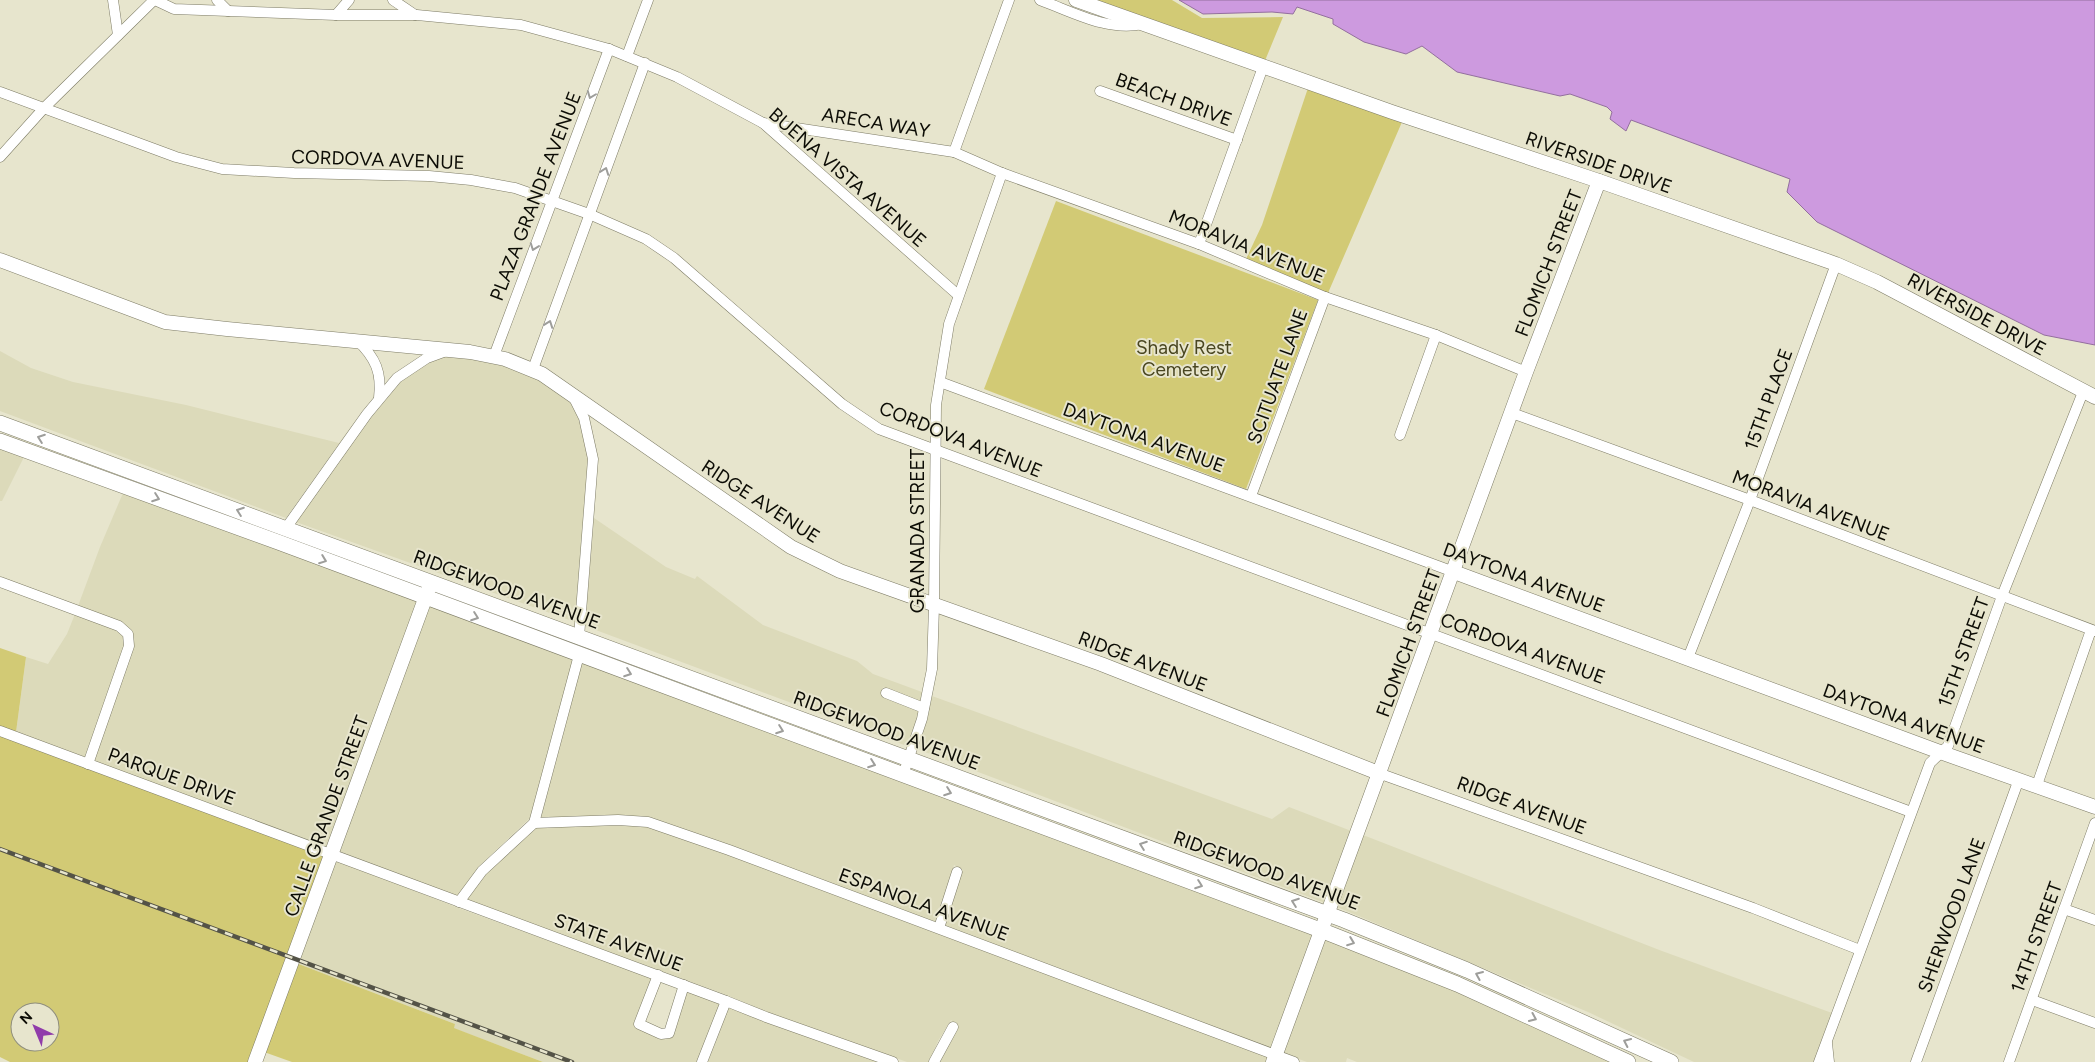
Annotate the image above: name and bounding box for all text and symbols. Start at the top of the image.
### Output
street label: BEACH DRIVE [1112,68,1235,131]
street label: PLAZA GRANDE AVENUE [485,88,586,304]
one-way arrow [587,90,597,99]
street label: BUENA VISTA AVENUE [764,103,931,252]
street label: ARECA WAY [820,103,932,142]
street label: RIVERSIDE DRIVE [1522,127,1675,198]
street label: CORDOVA AVENUE [291,145,465,174]
one-way arrow [599,167,609,176]
street label: FLOMICH STREET [1510,186,1587,340]
street label: MORAVIA AVENUE [1165,205,1328,288]
one-way arrow [530,242,540,251]
street label: RIVERSIDE DRIVE [1904,268,2050,361]
street label: SCITUATE LANE [1242,305,1313,447]
one-way arrow [543,320,553,328]
park label: Shady Rest Cemetery [1136,336,1232,381]
street label: 15TH PLACE [1739,345,1797,453]
street label: CORDOVA AVENUE [876,396,1046,483]
street label: DAYTONA AVENUE [1060,397,1228,477]
one-way arrow [37,434,46,444]
street label: GRANADA STREET [906,448,929,613]
street label: RIDGE AVENUE [697,455,824,548]
street label: MORAVIA AVENUE [1729,465,1893,546]
one-way arrow [151,492,160,502]
one-way arrow [236,507,245,517]
street label: DAYTONA AVENUE [1440,537,1608,617]
street label: RIDGEWOOD AVENUE [410,545,603,634]
one-way arrow [319,554,327,564]
street label: FLOMICH STREET [1371,566,1446,720]
street label: 15TH STREET [1933,594,1994,710]
street label: CORDOVA AVENUE [1437,608,1608,689]
one-way arrow [471,611,479,621]
street label: RIDGE AVENUE [1075,626,1211,697]
one-way arrow [623,667,632,678]
street label: DAYTONA AVENUE [1820,678,1988,758]
street label: RIDGEWOOD AVENUE [790,686,983,775]
street label: CALLE GRANDE STREET [279,712,374,920]
one-way arrow [775,724,784,734]
street label: PARQUE DRIVE [105,743,239,810]
one-way arrow [867,758,875,768]
street label: RIDGE AVENUE [1454,771,1590,840]
one-way arrow [943,786,952,796]
street label: RIDGEWOOD AVENUE [1170,826,1363,915]
street label: SHERWOOD LANE [1913,835,1990,996]
one-way arrow [1139,841,1148,851]
street label: ESPANOLA AVENUE [836,863,1012,946]
street label: 14TH STREET [2006,878,2067,996]
one-way arrow [1194,879,1203,889]
one-way arrow [1291,898,1300,908]
street label: STATE AVENUE [551,908,687,976]
one-way arrow [1346,936,1355,946]
one-way arrow [1475,970,1484,981]
north arrow [10,1002,60,1052]
text: N [17,1008,36,1028]
one-way arrow [1528,1012,1537,1023]
one-way arrow [1623,1038,1632,1048]

